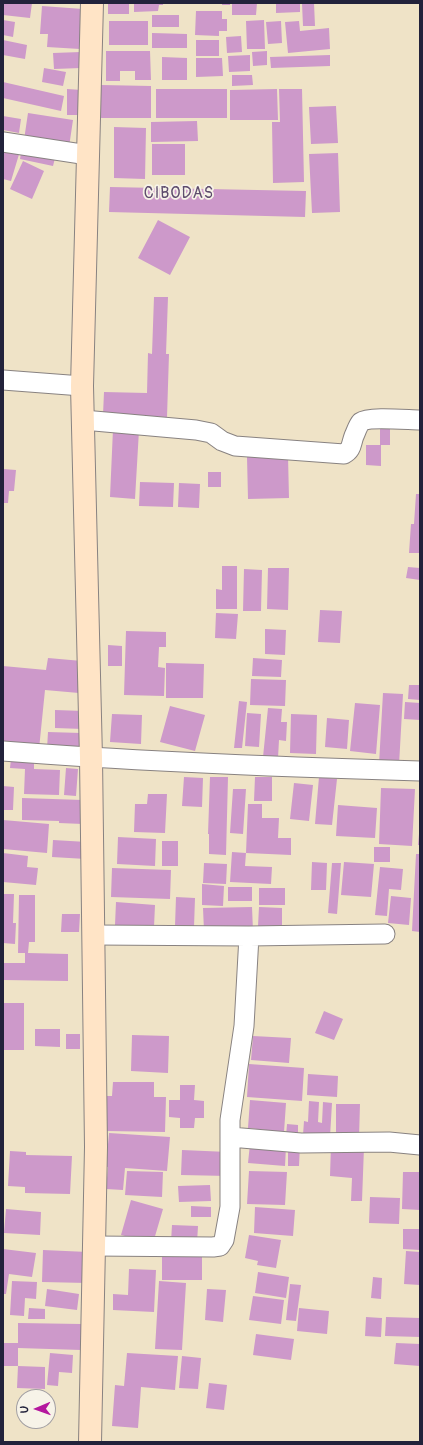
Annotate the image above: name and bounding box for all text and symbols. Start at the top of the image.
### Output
district label: CIBODAS [144,184,214,204]
north arrow [16,1389,56,1429]
text: U [18,1406,31,1413]

